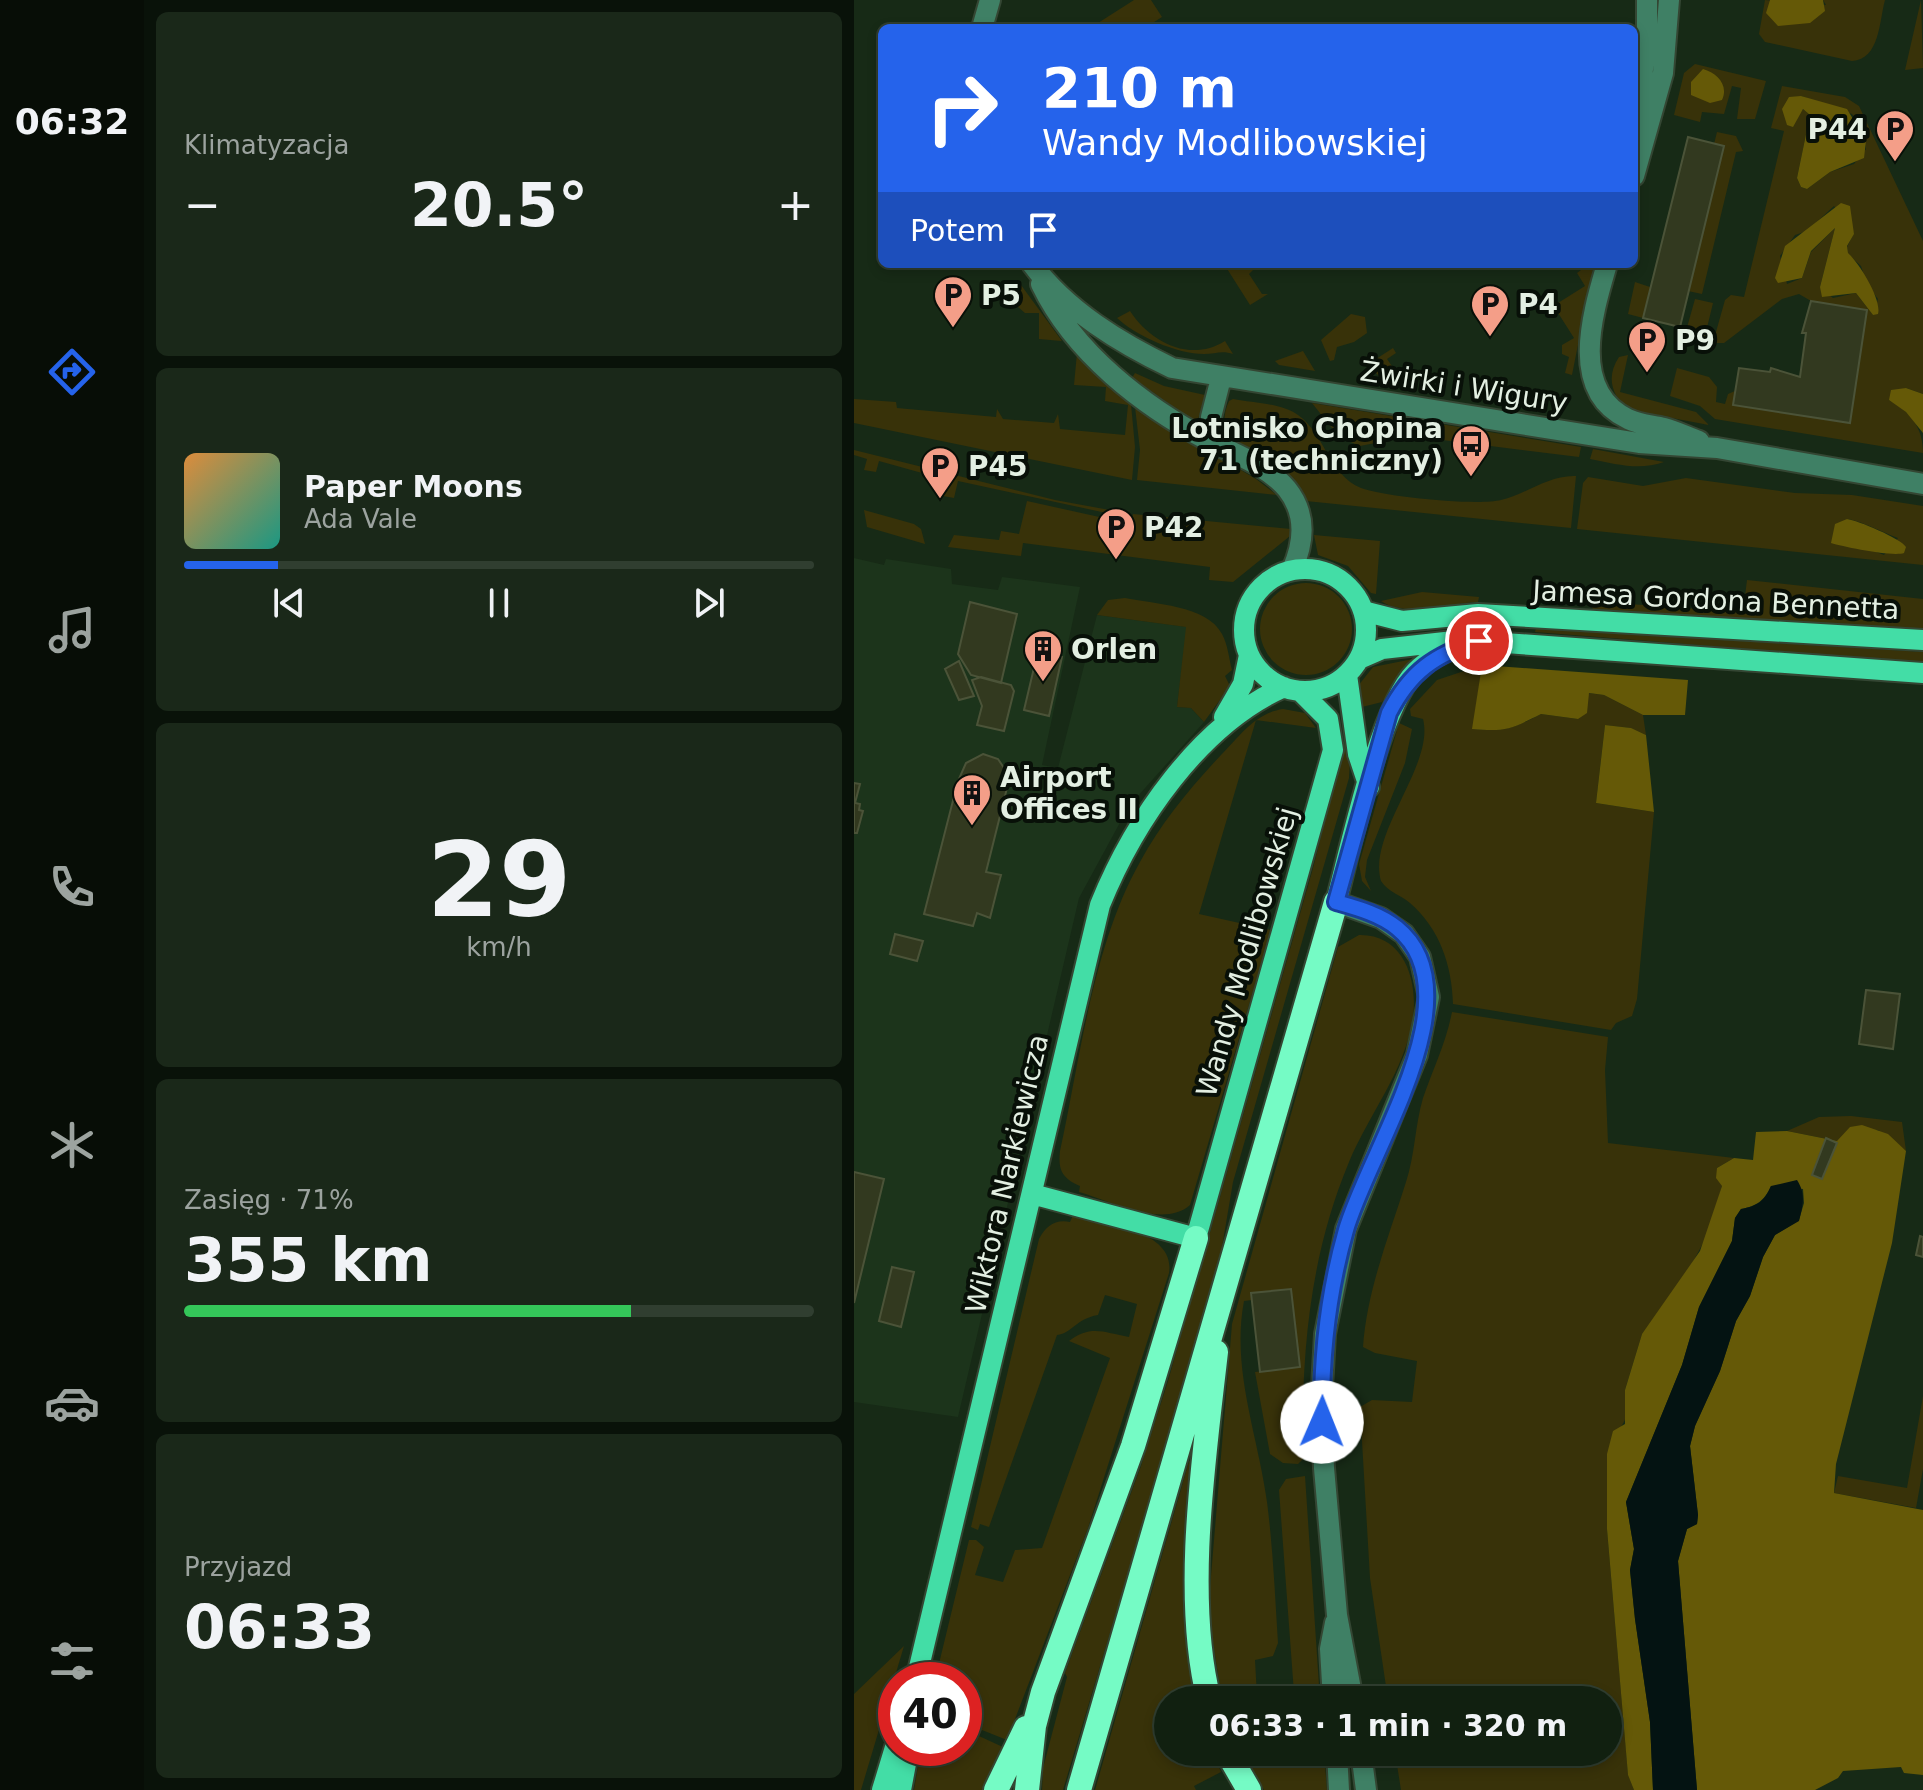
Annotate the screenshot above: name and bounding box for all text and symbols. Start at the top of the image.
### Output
text: 210 m [1042,55,1237,120]
icon: right [910,56,1014,160]
text: 06:32 [15,101,129,142]
parking icon: P44 [1874,108,1916,163]
place label: P44 [1808,113,1867,146]
text: Wandy Modlibowskiej [1042,122,1428,163]
text: Klimatyzacja [184,130,349,160]
text: 20.5° [410,170,588,240]
text: − [184,179,221,230]
text: + [777,179,814,230]
icon: arrive [1021,208,1065,252]
text: Potem [910,213,1005,248]
parking icon: P5 [932,274,974,329]
place label: P5 [981,279,1021,312]
parking icon: P4 [1469,283,1511,338]
place label: P4 [1518,288,1558,321]
parking icon: P9 [1626,319,1668,374]
place label: P9 [1675,324,1715,357]
icon: directions [44,344,100,400]
street label: Żwirki i Wigury [1358,354,1570,420]
place label: Lotnisko Chopina 71 (techniczny) [1171,412,1443,477]
bus stop icon: Lotnisko Chopina 71 (techniczny) [1450,423,1492,478]
parking icon: P45 [919,445,961,500]
place label: P45 [968,450,1028,483]
text: Paper Moons [304,469,523,504]
text: Ada Vale [304,504,417,534]
parking icon: P42 [1095,506,1137,561]
place label: P42 [1144,511,1204,544]
street label: Jamesa Gordona Bennetta [1530,574,1900,626]
icon: previous [267,581,311,625]
icon: pause [477,581,521,625]
icon: next [687,581,731,625]
icon: music [44,602,100,658]
pin [1445,607,1513,675]
icon: arrive [1457,619,1501,663]
building icon: Orlen [1022,628,1064,683]
place label: Orlen [1071,633,1157,666]
place label: Airport Offices II [1000,761,1138,826]
building icon: Airport Offices II [951,772,993,827]
street label: Wandy Modlibowskiej [1190,803,1304,1101]
text: 29 [427,819,571,941]
icon: phone [44,859,100,915]
text: km/h [466,932,532,962]
street label: Wiktora Narkiewicza [959,1031,1055,1317]
icon: climate [44,1117,100,1173]
text: Zasięg · 71% [184,1185,354,1215]
text: 355 km [184,1225,433,1295]
icon: car [44,1375,100,1431]
position arrow [1280,1380,1364,1464]
text: Przyjazd [184,1552,292,1582]
text: 06:33 [184,1592,375,1662]
icon: filters [44,1633,100,1689]
speed limit sign: 40 [878,1662,982,1766]
text: 06:33 · 1 min · 320 m [1209,1708,1567,1743]

